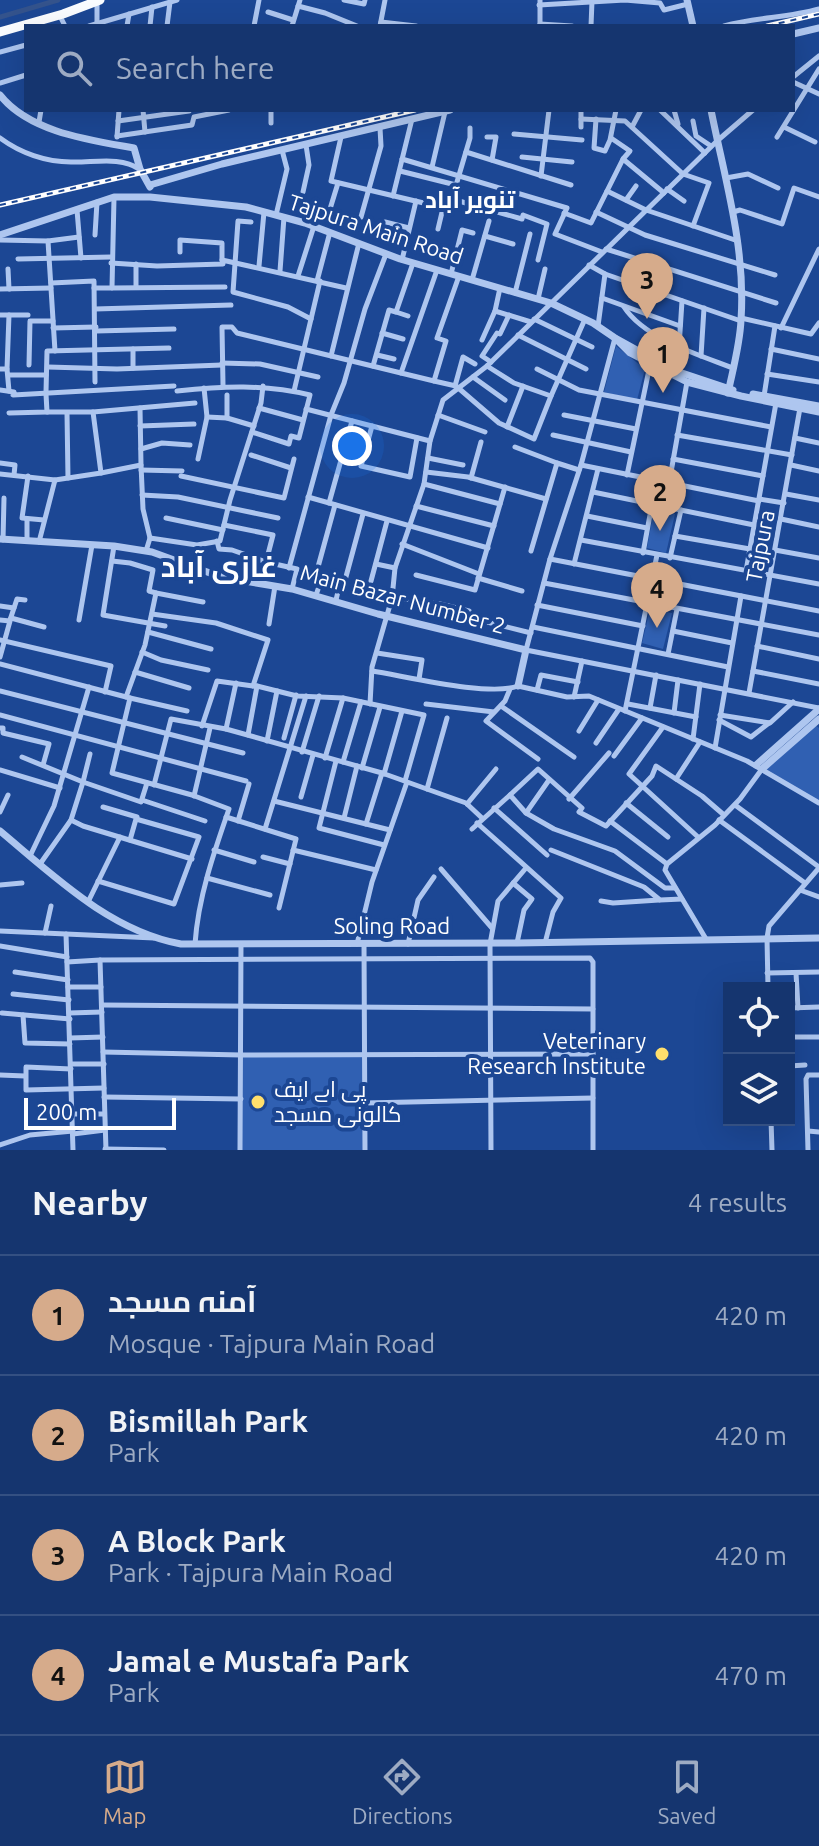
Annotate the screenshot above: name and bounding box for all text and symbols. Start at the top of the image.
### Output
search box [24,24,795,112]
icon: search [52,46,96,90]
text: Search here [116,51,275,85]
district label: تنویر آباد [425,186,516,214]
street label: Tajpura Main Road [286,188,467,269]
pin: 3 [621,253,673,319]
pin: 1 [637,327,689,393]
your location [332,426,372,466]
pin: 2 [634,465,686,531]
street label: Tajpura [740,508,779,584]
district label: غازى آباد [161,549,277,585]
street label: Main Bazar Number 2 [298,559,508,638]
pin: 4 [631,562,683,628]
street label: Soling Road [334,913,450,938]
map controls [723,982,795,1126]
button: locate [723,982,795,1054]
place label: Veterinary Research Institute [467,1028,646,1078]
marker: Veterinary Research Institute [653,1045,671,1063]
button: layers [723,1054,795,1126]
place label: پی اے ایف کالونی مسجد [274,1076,401,1128]
marker: پی اے ایف کالونی مسجد [249,1093,267,1111]
scale bar [24,1094,176,1130]
text: 200 m [36,1099,97,1124]
text: Nearby [32,1183,147,1221]
text: 4 results [688,1188,787,1217]
text: آمنہ مسجد [108,1284,256,1318]
text: 1 [51,1301,65,1330]
text: 420 m [715,1301,787,1330]
text: Mosque · Tajpura Main Road [108,1329,435,1358]
text: Bismillah Park [108,1404,308,1438]
text: 2 [51,1421,65,1450]
text: 420 m [715,1421,787,1450]
text: Park [108,1438,160,1467]
text: A Block Park [108,1524,286,1558]
text: 3 [51,1541,65,1570]
text: 420 m [715,1541,787,1570]
text: Park · Tajpura Main Road [108,1558,393,1587]
text: Jamal e Mustafa Park [108,1644,409,1678]
text: 4 [51,1661,65,1690]
text: 470 m [715,1661,787,1690]
text: Park [108,1678,160,1707]
tab: Map [103,1755,147,1828]
tab: Directions [352,1755,452,1828]
tab: Saved [658,1755,716,1828]

